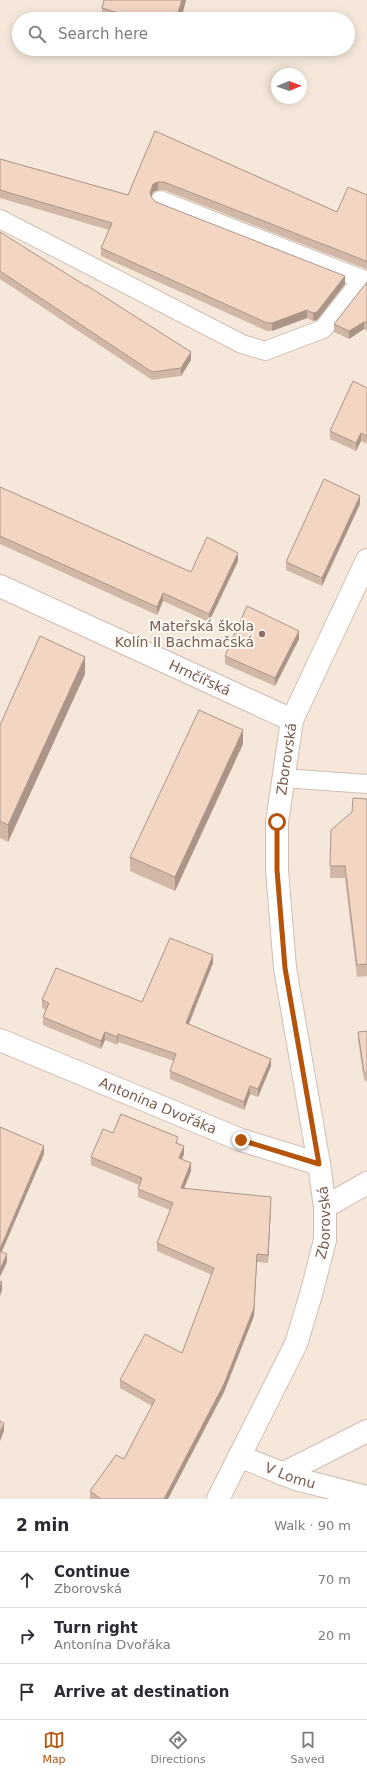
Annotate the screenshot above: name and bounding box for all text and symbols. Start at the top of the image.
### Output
search box [12,12,355,56]
icon: search [26,23,48,45]
text: Search here [58,25,148,43]
north arrow [271,68,307,104]
place label: Mateřská škola Kolín II Bachmačská [115,618,254,650]
marker: Mateřská škola Kolín II Bachmačská [257,629,267,639]
street label: Hrnčířská [167,657,233,699]
street label: Zborovská [273,722,300,796]
route start [268,813,286,831]
street label: Antonína Dvořáka [97,1074,219,1137]
route end [232,1131,250,1149]
street label: Zborovská [313,1185,333,1260]
street label: V Lomu [263,1459,317,1492]
text: 2 min [16,1515,69,1535]
text: Walk · 90 m [274,1518,351,1533]
text: Continue [54,1563,130,1581]
icon: ahead [16,1569,38,1591]
text: 70 m [318,1572,351,1587]
text: Zborovská [54,1581,122,1596]
text: Turn right [54,1619,138,1637]
icon: right [16,1625,38,1647]
text: 20 m [318,1628,351,1643]
text: Antonína Dvořáka [54,1637,171,1652]
icon: arrive [16,1681,38,1703]
text: Arrive at destination [54,1683,229,1701]
tab: Map [42,1729,66,1766]
tab: Directions [150,1729,206,1766]
tab: Saved [291,1729,325,1766]

